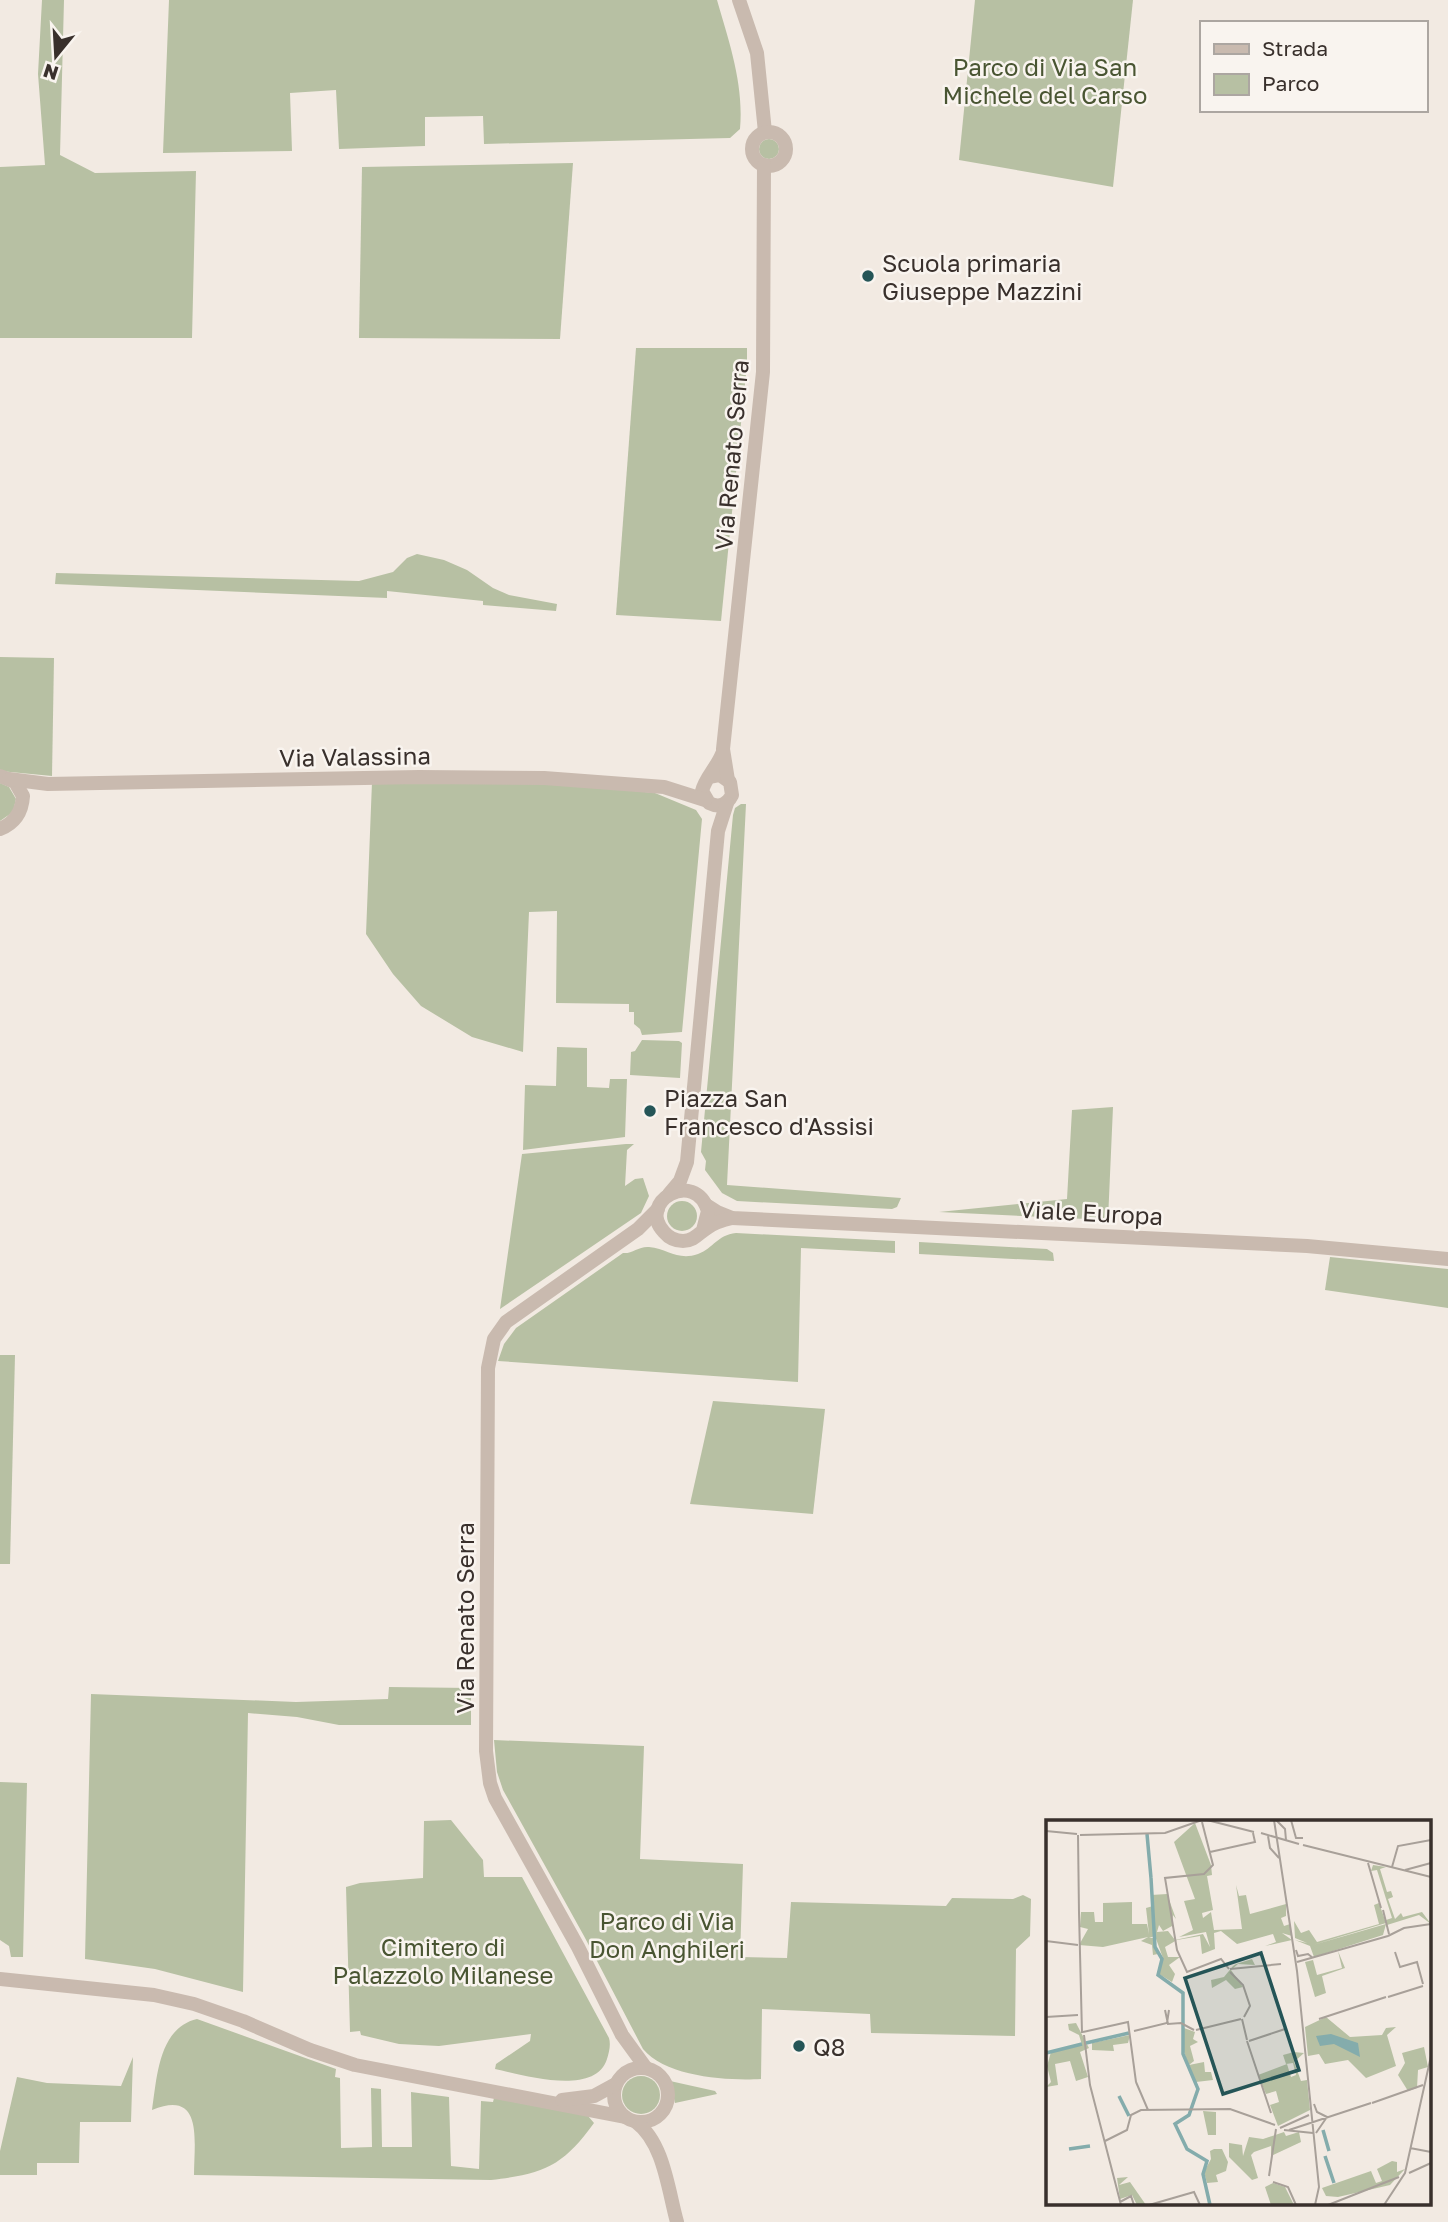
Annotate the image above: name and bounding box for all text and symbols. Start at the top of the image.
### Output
north arrow [21,21,91,91]
legend [1200,21,1427,112]
text: Strada [1262,35,1328,61]
park label: Parco di Via San Michele del Carso [943,52,1147,109]
text: N [40,59,61,86]
text: Parco [1262,70,1319,96]
place label: Scuola primaria Giuseppe Mazzini [882,248,1083,305]
marker: Scuola primaria Giuseppe Mazzini [860,268,876,284]
street label: Via Renato Serra [708,358,754,552]
street label: Via Valassina [279,740,431,772]
place label: Piazza San Francesco d'Assisi [664,1083,874,1140]
marker: Piazza San Francesco d'Assisi [642,1103,658,1119]
street label: Viale Europa [1018,1194,1164,1230]
street label: Via Renato Serra [450,1522,479,1714]
inset map [1046,1820,1430,2204]
park label: Parco di Via Don Anghileri [589,1906,745,1963]
park label: Cimitero di Palazzolo Milanese [333,1932,553,1989]
place label: Q8 [813,2032,845,2061]
marker: Q8 [791,2038,807,2054]

